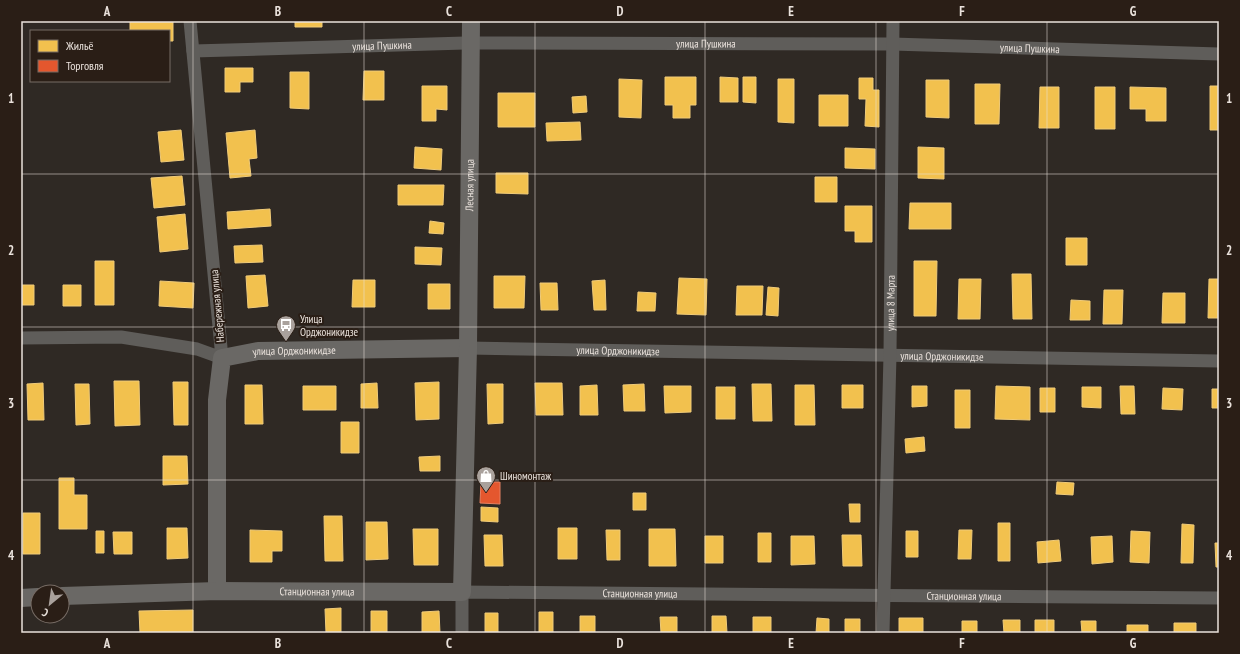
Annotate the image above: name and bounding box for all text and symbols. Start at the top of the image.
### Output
text: A [103,3,111,20]
text: B [275,3,281,20]
text: C [446,3,452,20]
text: D [617,3,624,20]
text: E [788,3,794,20]
text: F [959,3,965,20]
text: G [1130,3,1137,20]
legend [30,30,170,82]
street label: улица Пушкина [676,36,736,51]
text: Жильё [65,38,93,53]
street label: улица Пушкина [352,38,412,53]
street label: улица Пушкина [1000,40,1060,56]
text: Торговля [66,58,104,73]
text: 1 [8,90,14,107]
text: 1 [1226,90,1232,107]
street label: Лесная улица [462,159,477,212]
text: 2 [8,242,14,259]
text: 2 [1226,242,1232,259]
street label: Набережная улица [207,269,227,343]
street label: улица 8 Марта [883,275,898,331]
place label: Улица Орджоникидзе [300,312,359,339]
bus stop icon: Улица Орджоникидзе [275,314,297,342]
street label: улица Орджоникидзе [251,343,336,359]
street label: улица Орджоникидзе [576,343,660,358]
street label: улица Орджоникидзе [900,348,984,364]
text: 3 [8,395,14,412]
text: 3 [1226,395,1232,412]
shop icon: Шиномонтаж [475,465,497,493]
place label: Шиномонтаж [500,469,551,483]
text: 4 [8,547,15,564]
text: 4 [1226,547,1233,564]
north arrow [30,584,70,624]
street label: Станционная улица [279,584,354,599]
street label: Станционная улица [603,586,677,601]
street label: Станционная улица [927,589,1001,603]
text: С [40,605,51,620]
text: A [103,635,111,652]
text: B [275,635,281,652]
text: C [446,635,452,652]
text: D [617,635,624,652]
text: E [788,635,794,652]
text: F [959,635,965,652]
text: G [1130,635,1137,652]

